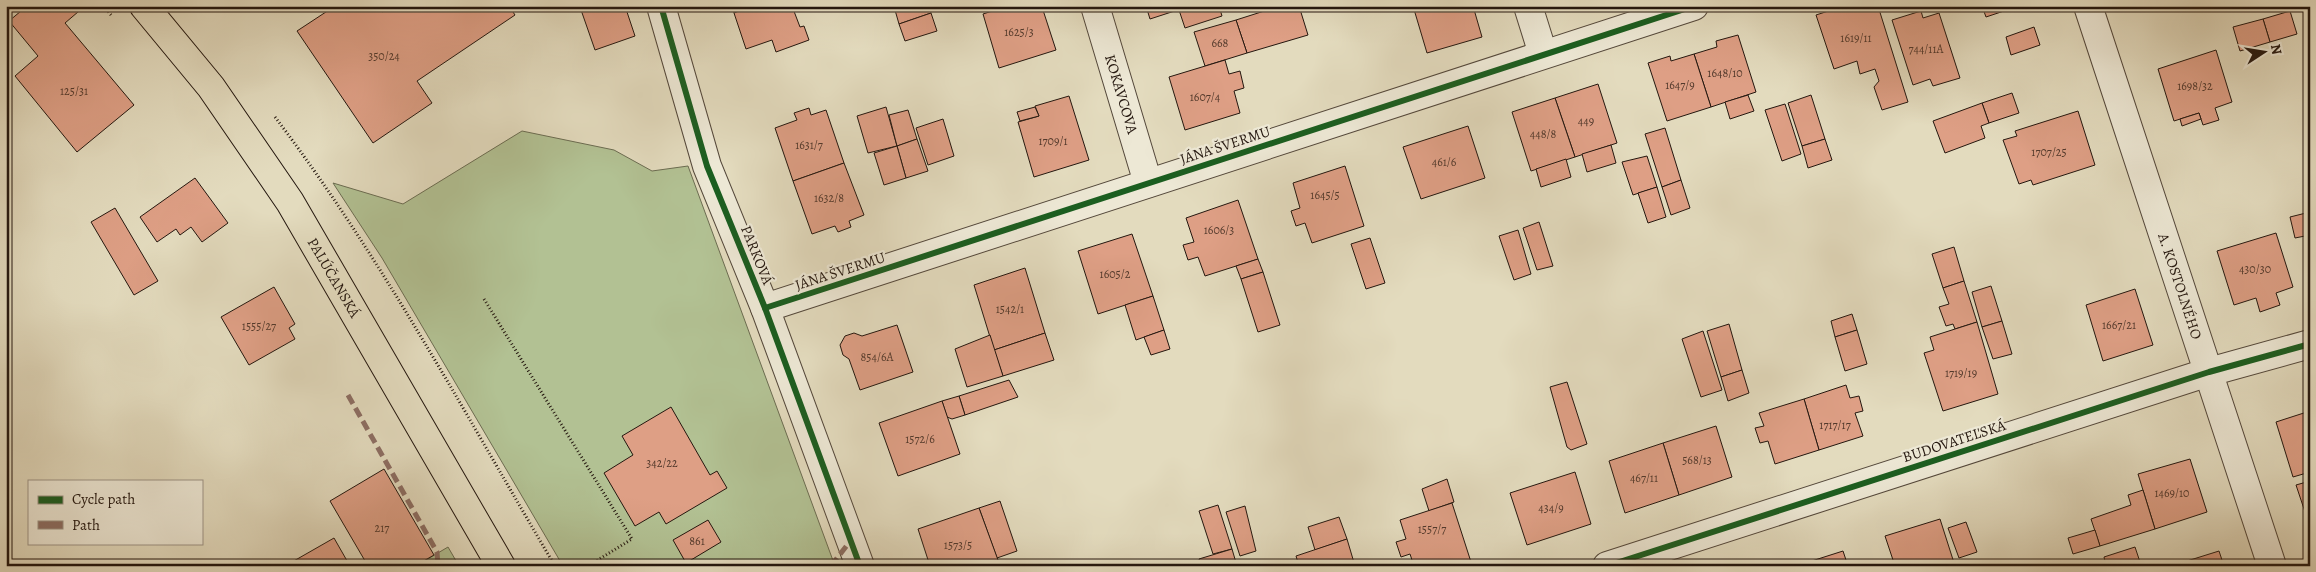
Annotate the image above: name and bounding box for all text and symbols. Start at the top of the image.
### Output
house number: 1625/3 [1004,24,1034,40]
north arrow [2238,28,2288,78]
house number: 1619/11 [1840,30,1872,46]
house number: 668 [1212,35,1229,51]
house number: 744/11A [1908,41,1945,57]
text: N [2266,42,2287,56]
house number: 350/24 [368,48,400,64]
street label: KOKAVCOVA [1100,52,1143,137]
house number: 1648/10 [1707,65,1743,81]
house number: 1647/9 [1665,77,1695,93]
house number: 1698/32 [2177,78,2213,94]
house number: 125/31 [60,83,88,99]
house number: 1607/4 [1190,89,1221,105]
house number: 449 [1578,113,1594,129]
street label: JÁNA ŠVERMU [1177,121,1273,169]
house number: 448/8 [1530,126,1556,142]
house number: 1709/1 [1038,133,1068,149]
house number: 1631/7 [795,137,824,153]
house number: 1707/25 [2031,144,2067,160]
house number: 461/6 [1432,154,1457,170]
house number: 1645/5 [1310,187,1340,203]
house number: 1632/8 [814,190,844,206]
street label: PARKOVÁ [736,222,778,288]
house number: 1606/3 [1204,222,1234,238]
street label: A. KOSTOLNÉHO [2153,230,2207,342]
street label: PALÚČANSKÁ [303,234,365,321]
street label: JÁNA ŠVERMU [792,247,888,295]
house number: 430/30 [2239,261,2271,277]
house number: 1605/2 [1100,266,1131,282]
house number: 1542/1 [996,301,1024,317]
house number: 1667/21 [2102,317,2136,333]
house number: 1555/27 [242,318,277,334]
house number: 854/6A [861,349,894,365]
house number: 1719/19 [1945,365,1977,381]
street label: BUDOVATEĽSKÁ [1900,415,2008,467]
house number: 1717/17 [1819,417,1852,433]
house number: 1572/6 [905,431,935,447]
house number: 568/13 [1682,452,1712,468]
house number: 342/22 [646,455,678,471]
house number: 467/11 [1630,470,1658,486]
legend [28,480,202,544]
house number: 1469/10 [2155,485,2190,501]
text: Cycle path [72,489,135,509]
house number: 434/9 [1538,500,1564,516]
text: Path [72,515,100,535]
house number: 217 [375,520,390,536]
house number: 1557/7 [1418,521,1447,537]
house number: 861 [689,533,705,549]
house number: 1573/5 [944,537,972,553]

